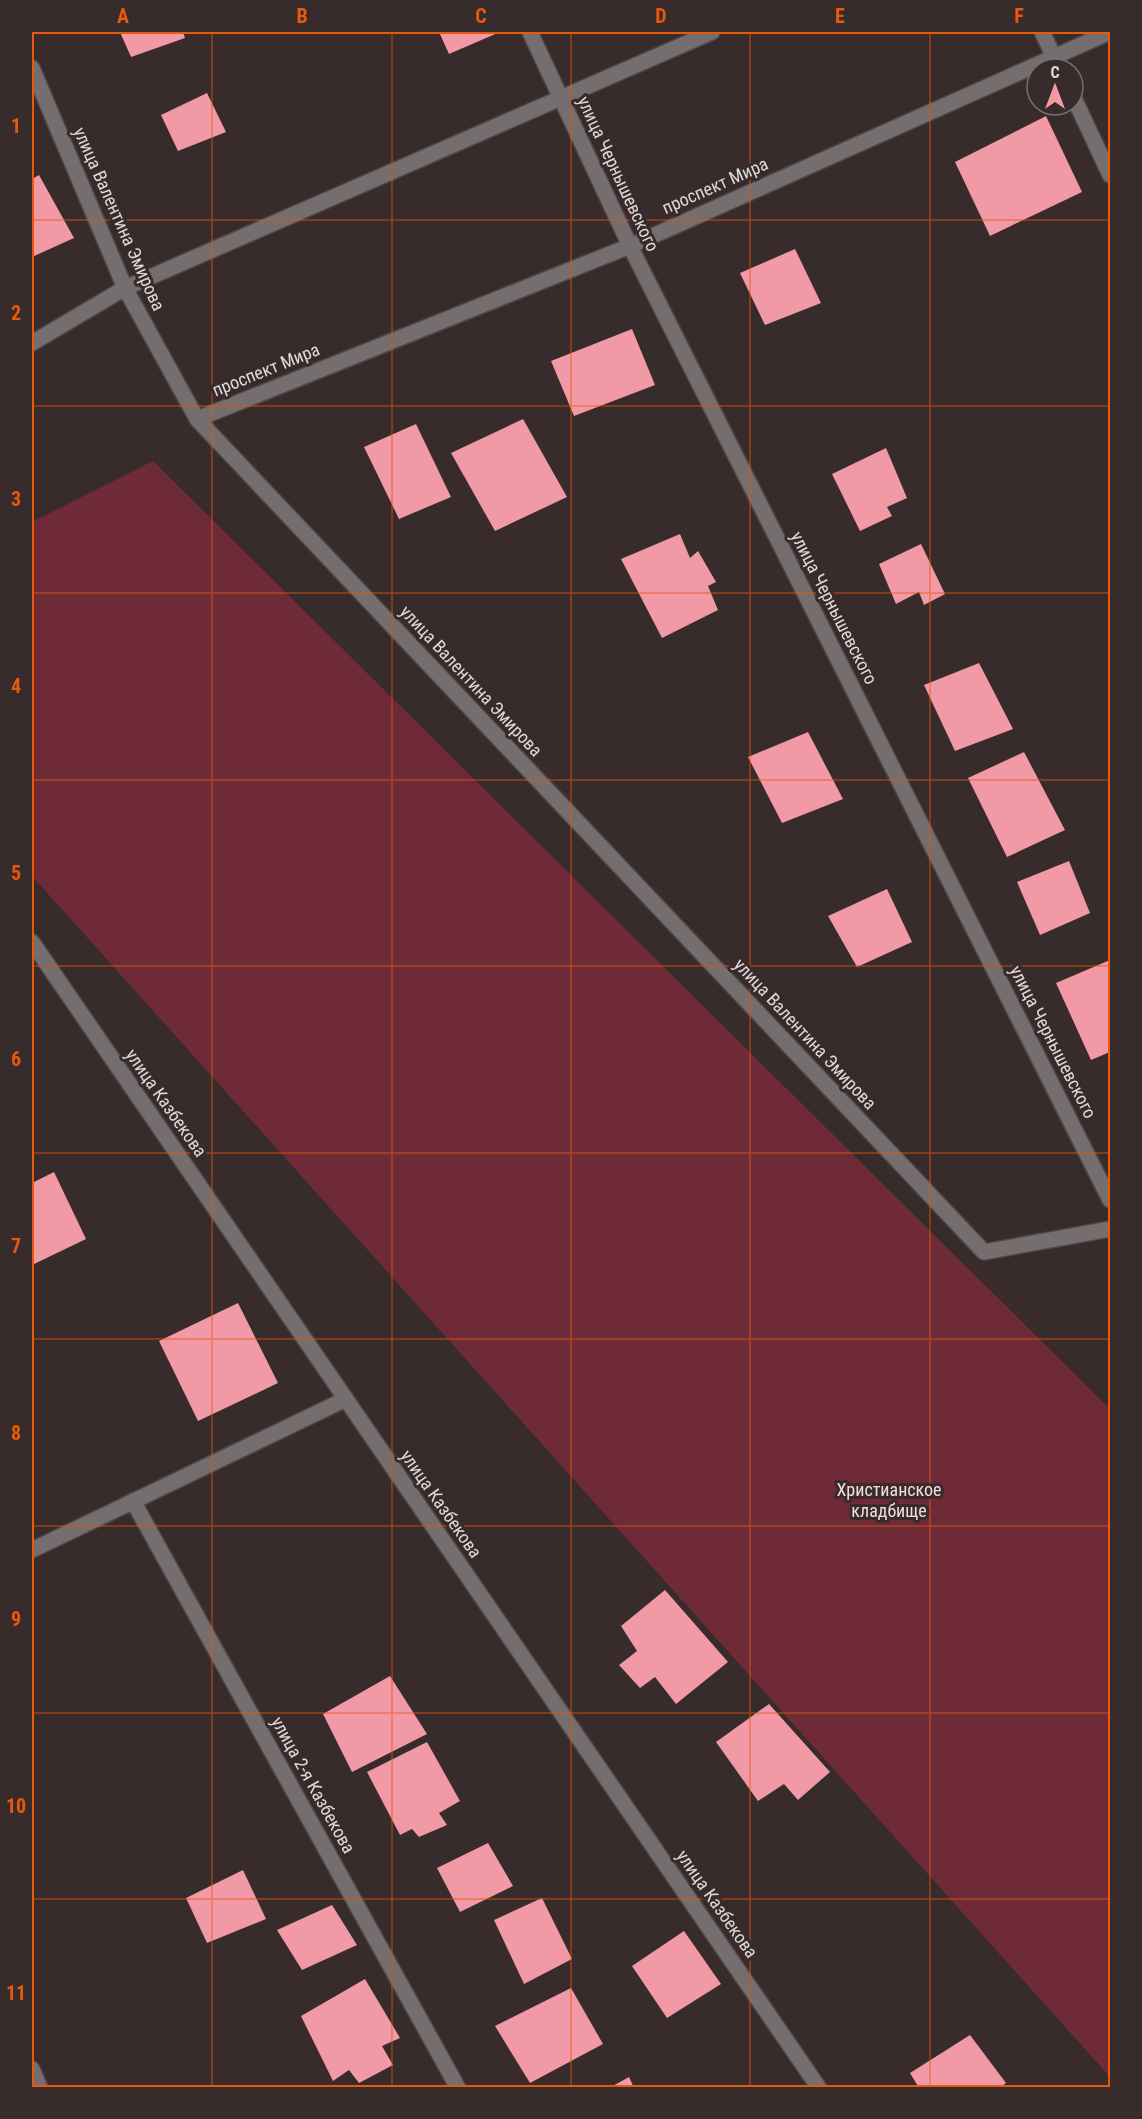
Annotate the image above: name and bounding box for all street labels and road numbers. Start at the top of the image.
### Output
street label: улица Чернышевского [573,93,664,255]
street label: улица Валентина Эмирова [69,124,169,314]
street label: проспект Мира [659,153,771,218]
street label: проспект Мира [209,339,322,401]
street label: улица Чернышевского [787,528,882,688]
street label: улица Валентина Эмирова [396,601,547,760]
street label: улица Валентина Эмирова [730,954,881,1113]
street label: улица Чернышевского [1006,962,1101,1122]
street label: улица Казбекова [121,1045,211,1161]
street label: улица Казбекова [396,1446,486,1562]
street label: улица 2-я Казбекова [267,1713,360,1857]
street label: улица Казбекова [672,1846,762,1962]

